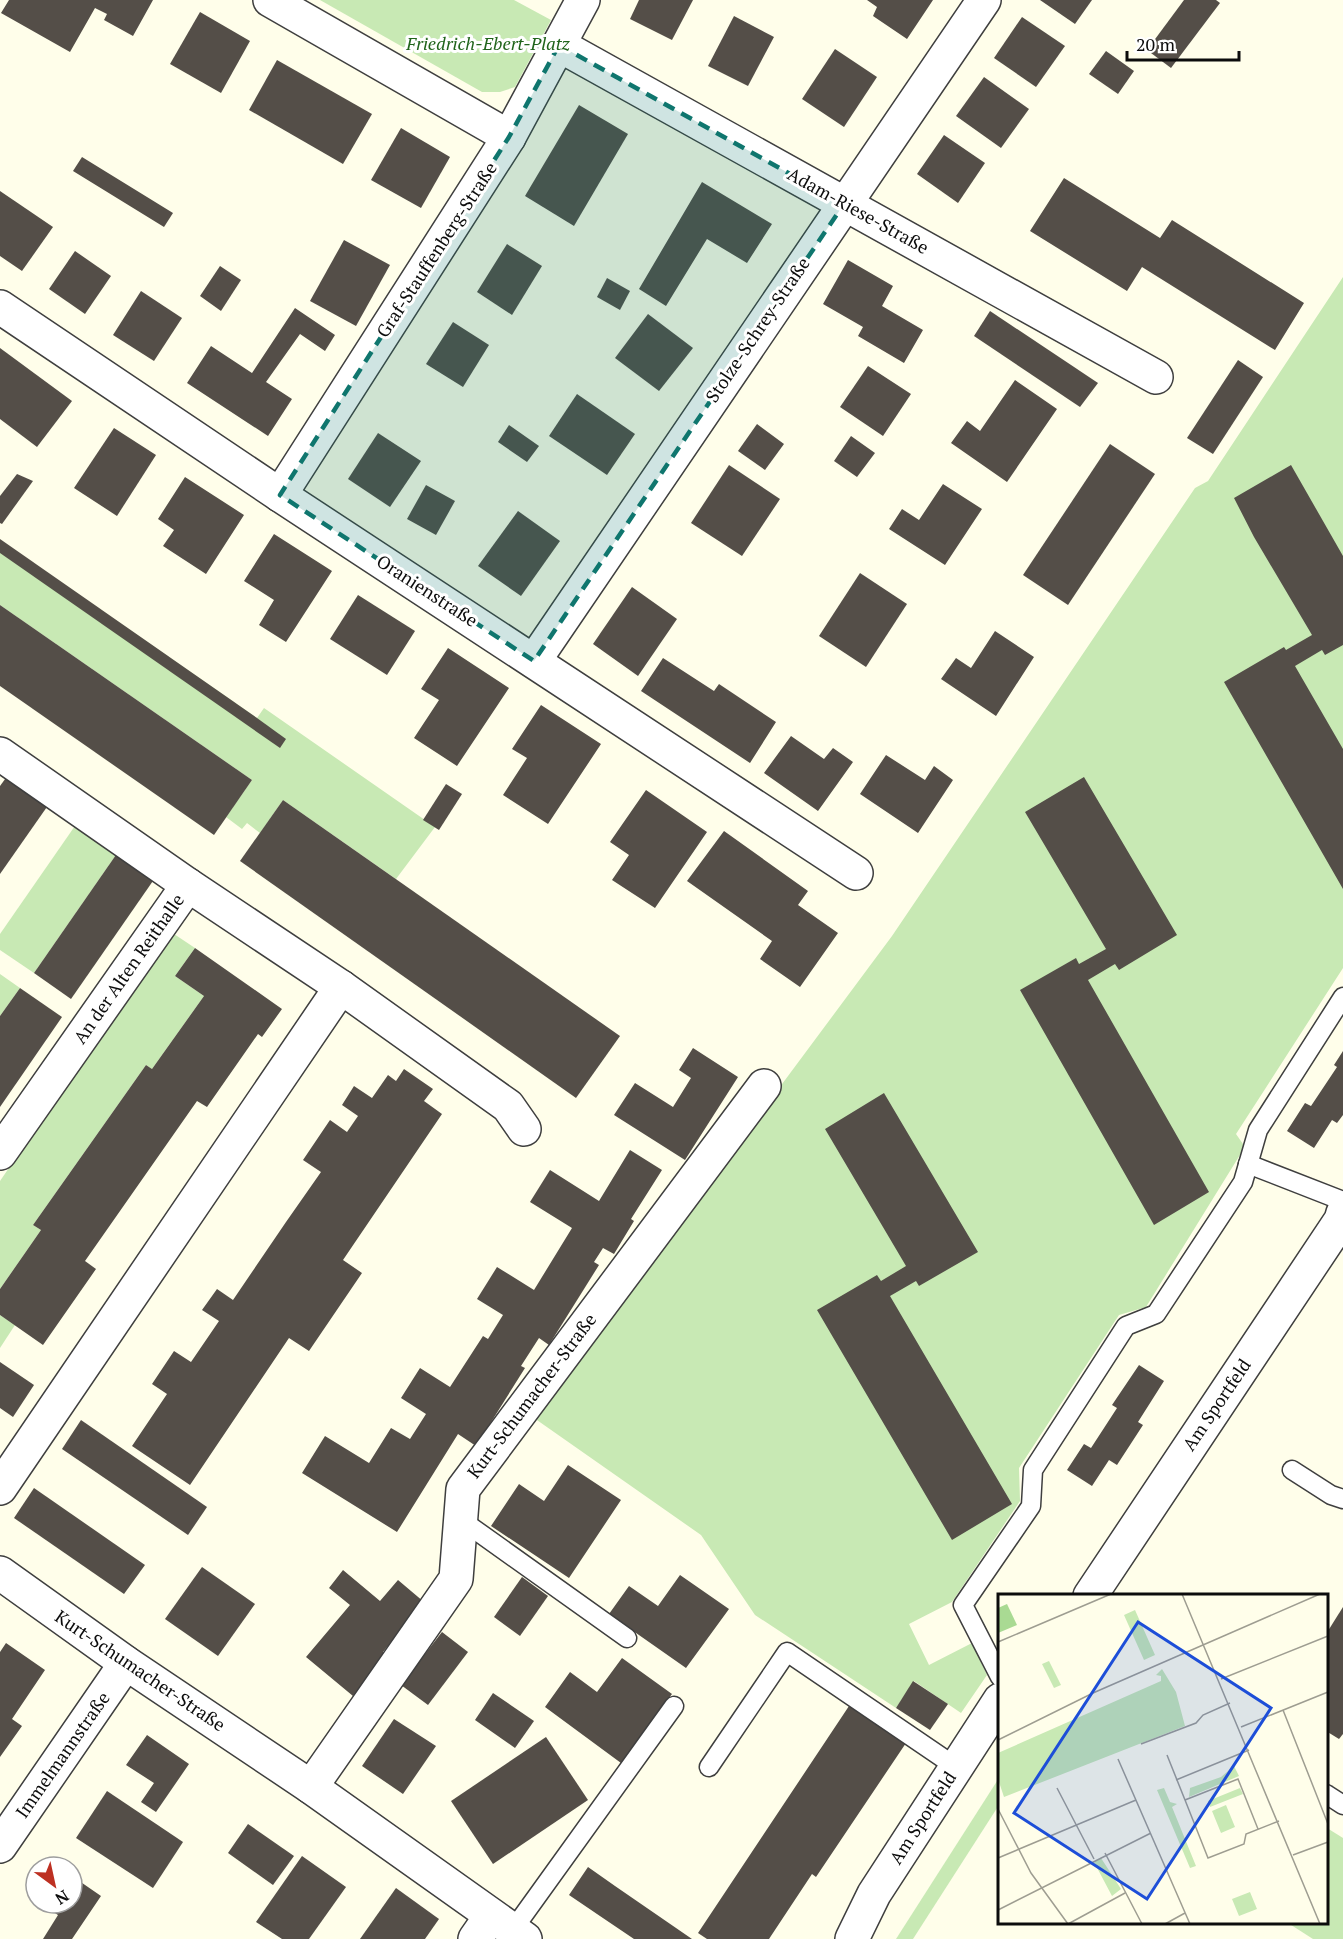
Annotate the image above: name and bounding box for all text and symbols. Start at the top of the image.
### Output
scale bar [1127,24,1240,62]
park label: Friedrich-Ebert-Platz [405,31,571,55]
text: 20 m [1136,32,1176,56]
street label: Graf-Stauffenberg-Straße [370,157,502,342]
street label: Adam-Riese-Straße [784,161,933,259]
street label: Stolze-Schrey-Straße [700,252,815,407]
street label: Oranienstraße [372,548,483,632]
street label: An der Alten Reithalle [67,889,189,1048]
street label: Kurt-Schumacher-Straße [461,1308,601,1483]
street label: Am Sportfeld [1177,1354,1256,1455]
inset map [998,1594,1328,1924]
street label: Kurt-Schumacher-Straße [51,1604,230,1736]
street label: Immelmannstraße [10,1687,115,1822]
street label: Am Sportfeld [883,1767,961,1868]
north arrow [24,1855,84,1915]
text: N [51,1885,73,1910]

